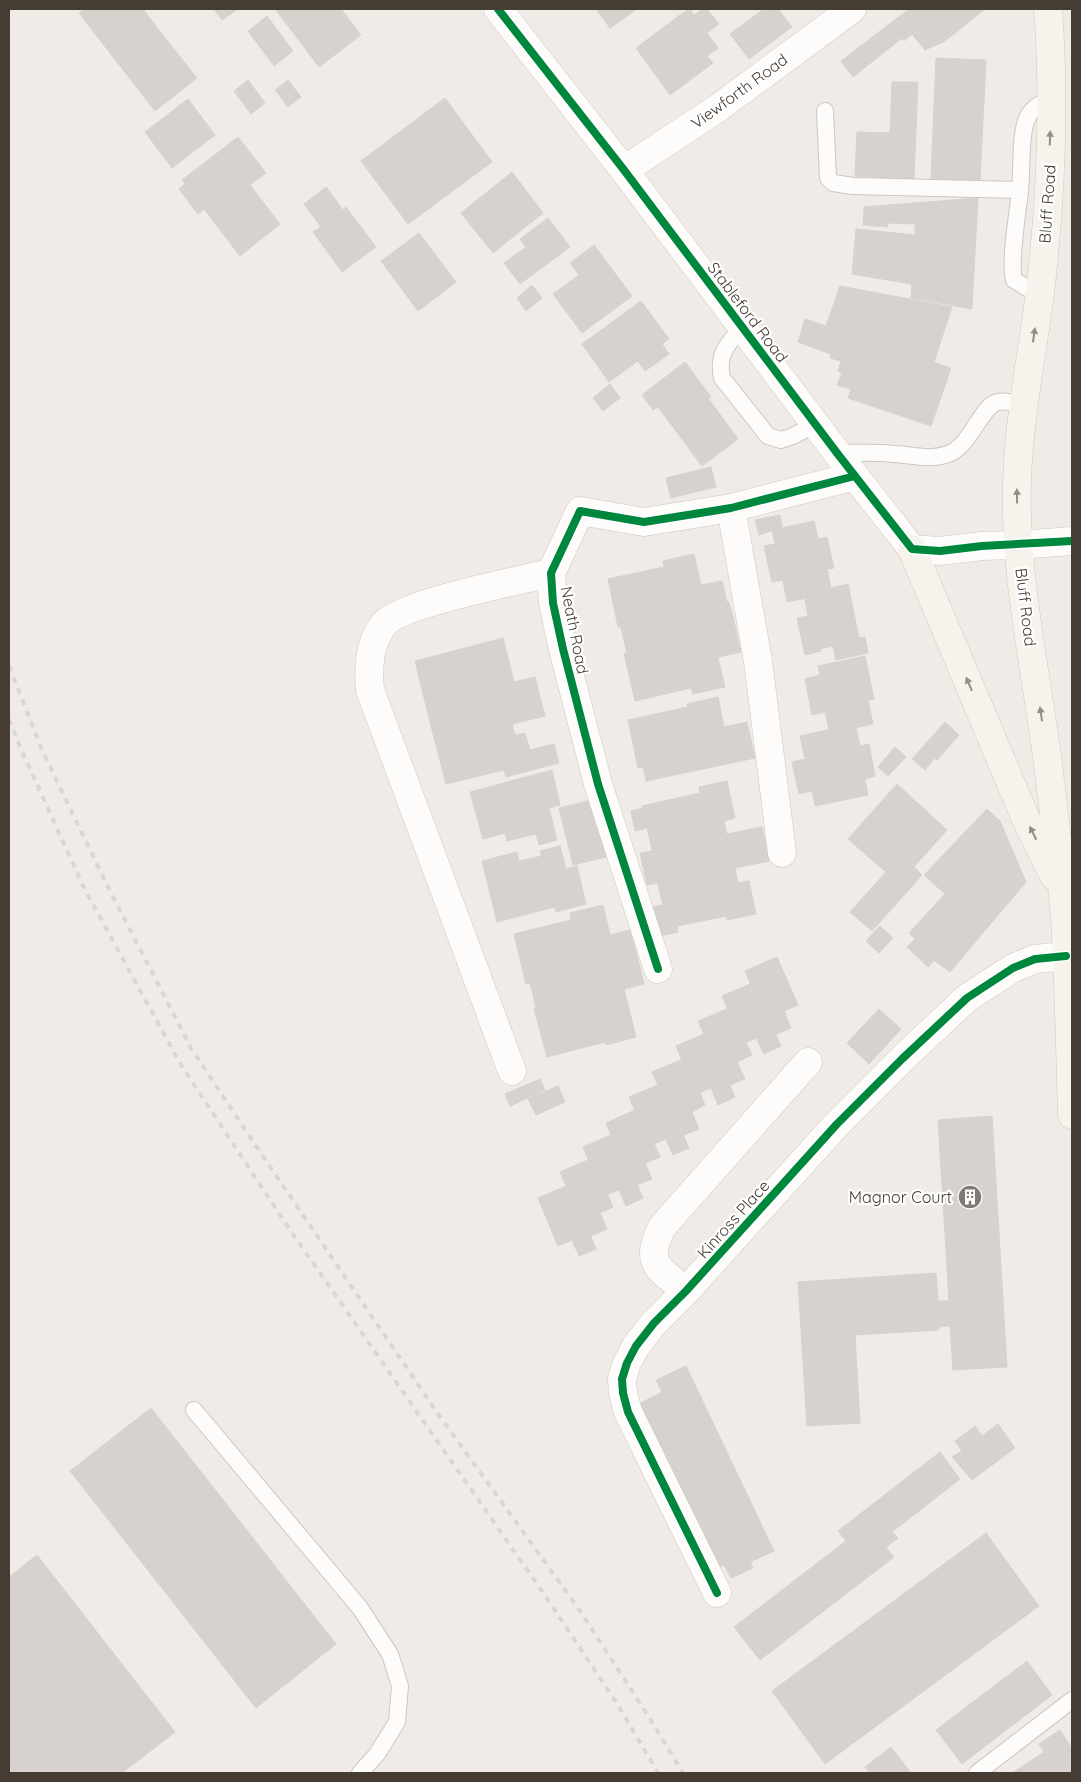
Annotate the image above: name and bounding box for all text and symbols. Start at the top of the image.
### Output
street label: Viewforth Road [687,49,791,133]
one-way arrow [1047,130,1055,146]
street label: Bluff Road [1034,164,1060,244]
street label: Stableford Road [704,258,792,366]
one-way arrow [1030,326,1038,342]
one-way arrow [1013,488,1021,504]
street label: Bluff Road [1011,567,1041,647]
street label: Neath Road [557,584,593,676]
one-way arrow [965,677,973,691]
one-way arrow [1036,705,1044,721]
one-way arrow [1029,826,1037,841]
street label: Kinross Place [693,1176,773,1262]
building icon: Magnor Court [957,1184,983,1210]
place label: Magnor Court [849,1187,952,1207]

